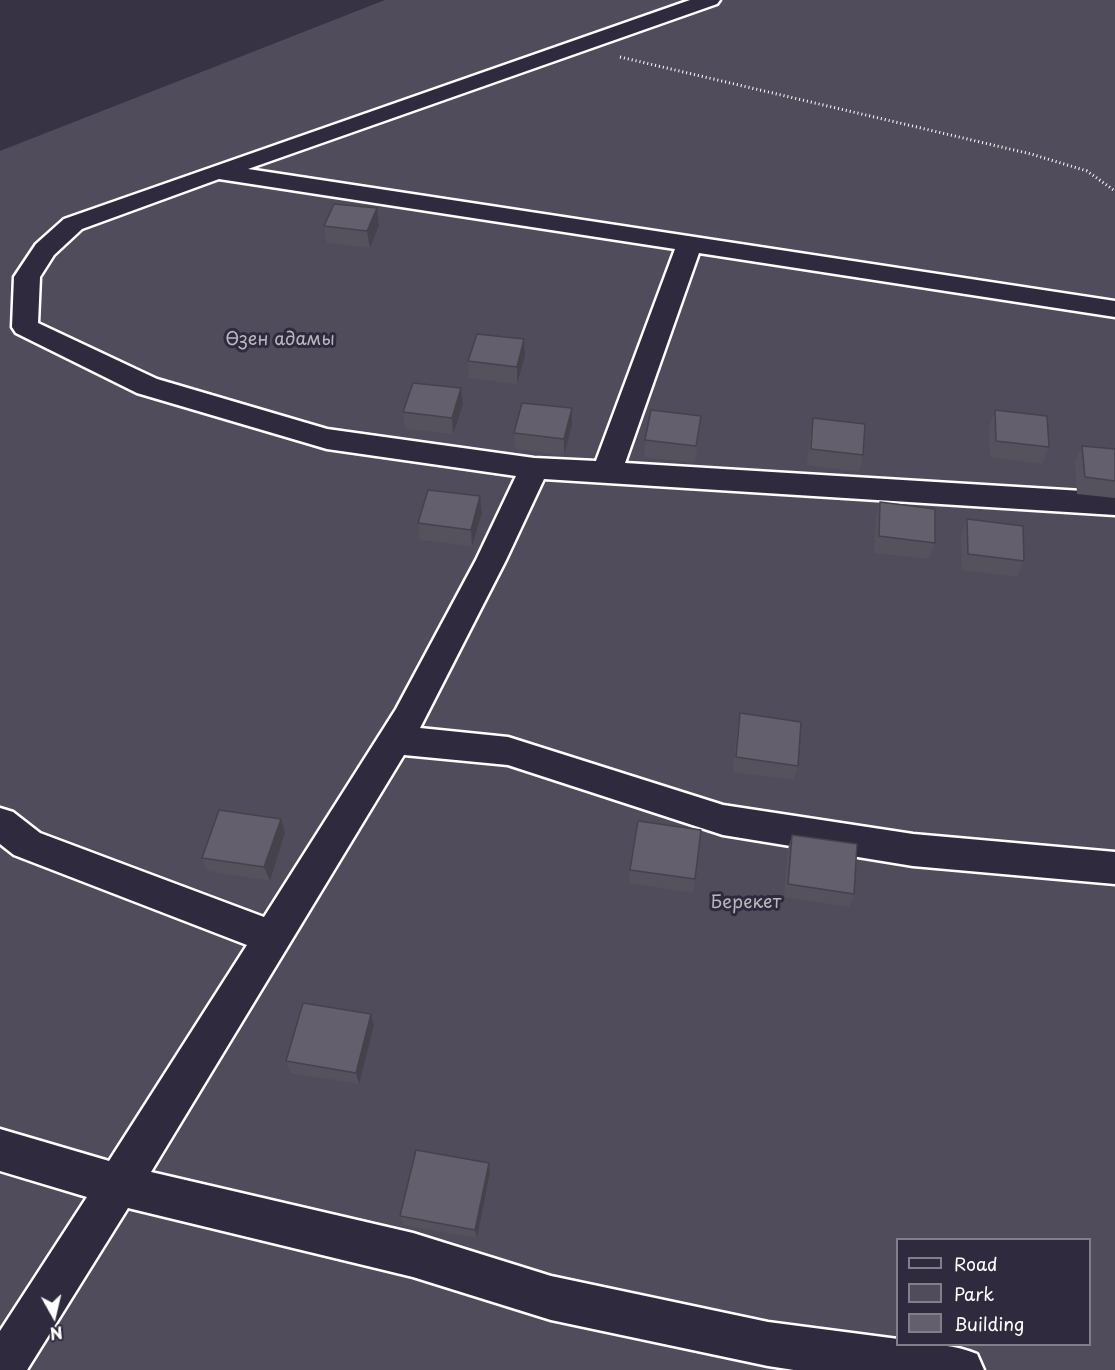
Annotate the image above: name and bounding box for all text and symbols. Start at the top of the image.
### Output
park label: Өзен адамы [225,329,335,351]
park label: Берекет [711,892,781,914]
legend [896,1238,1091,1346]
text: Road [954,1250,998,1277]
text: Park [954,1280,994,1307]
north arrow [24,1286,84,1346]
text: Building [954,1310,1024,1337]
text: N [49,1321,64,1347]

